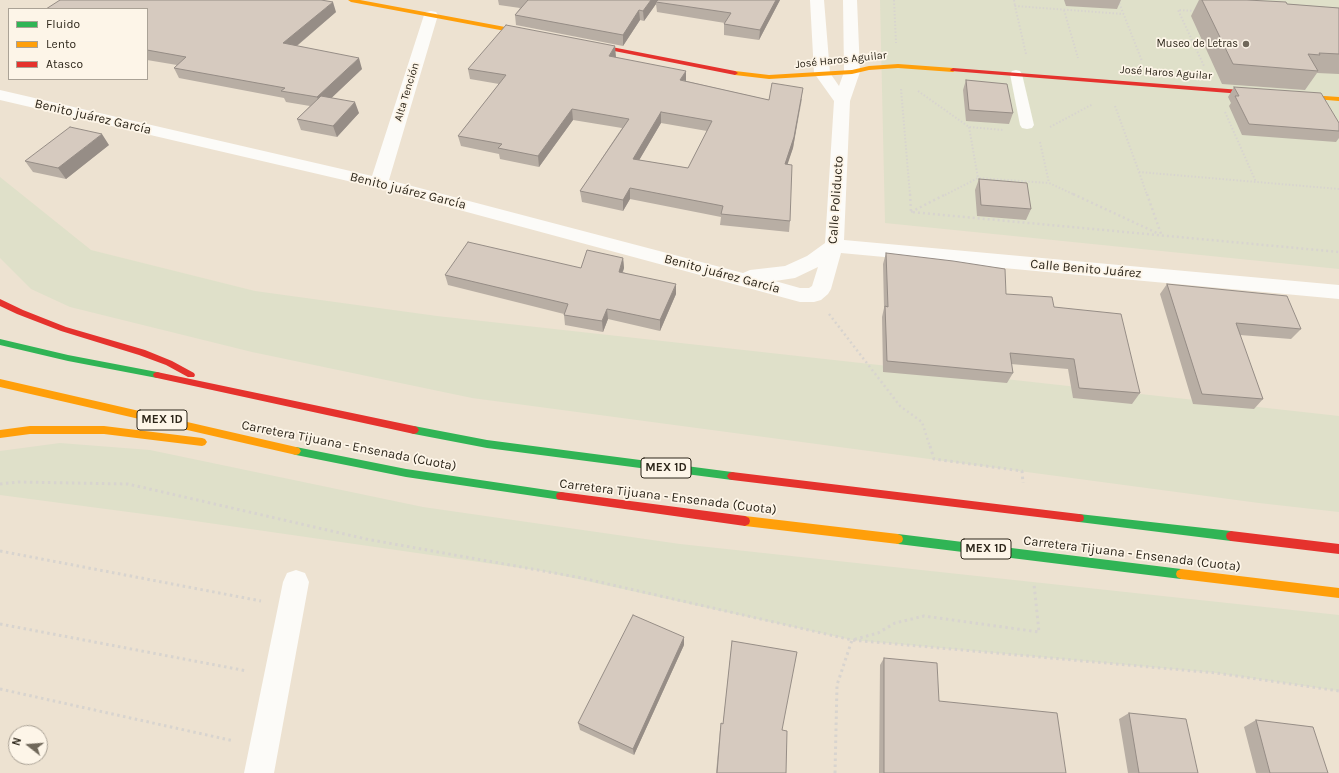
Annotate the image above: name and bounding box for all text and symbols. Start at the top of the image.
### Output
legend [8,8,148,80]
text: Fluido [46,17,80,31]
text: Lento [46,37,76,51]
place label: Museo de Letras [1156,37,1238,51]
marker: Museo de Letras [1241,39,1251,49]
street label: José Haros Aguilar [795,49,887,71]
text: Atasco [46,57,83,71]
street label: Alta Tención [392,61,422,123]
street label: José Haros Aguilar [1120,63,1212,83]
street label: Benito juárez García [33,96,153,138]
street label: Calle Poliducto [825,155,847,245]
street label: Benito juárez García [348,169,468,213]
street label: Benito juárez García [662,251,782,297]
street label: Calle Benito Juárez [1030,256,1142,282]
road number: MEX 1D [137,410,187,430]
street label: Carretera Tijuana - Ensenada (Cuota) [240,417,458,475]
road number: MEX 1D [641,458,691,478]
street label: Carretera Tijuana - Ensenada (Cuota) [558,476,778,518]
street label: Carretera Tijuana - Ensenada (Cuota) [1022,533,1242,575]
road number: MEX 1D [961,539,1011,559]
north arrow [8,725,48,765]
text: N [10,736,24,747]

